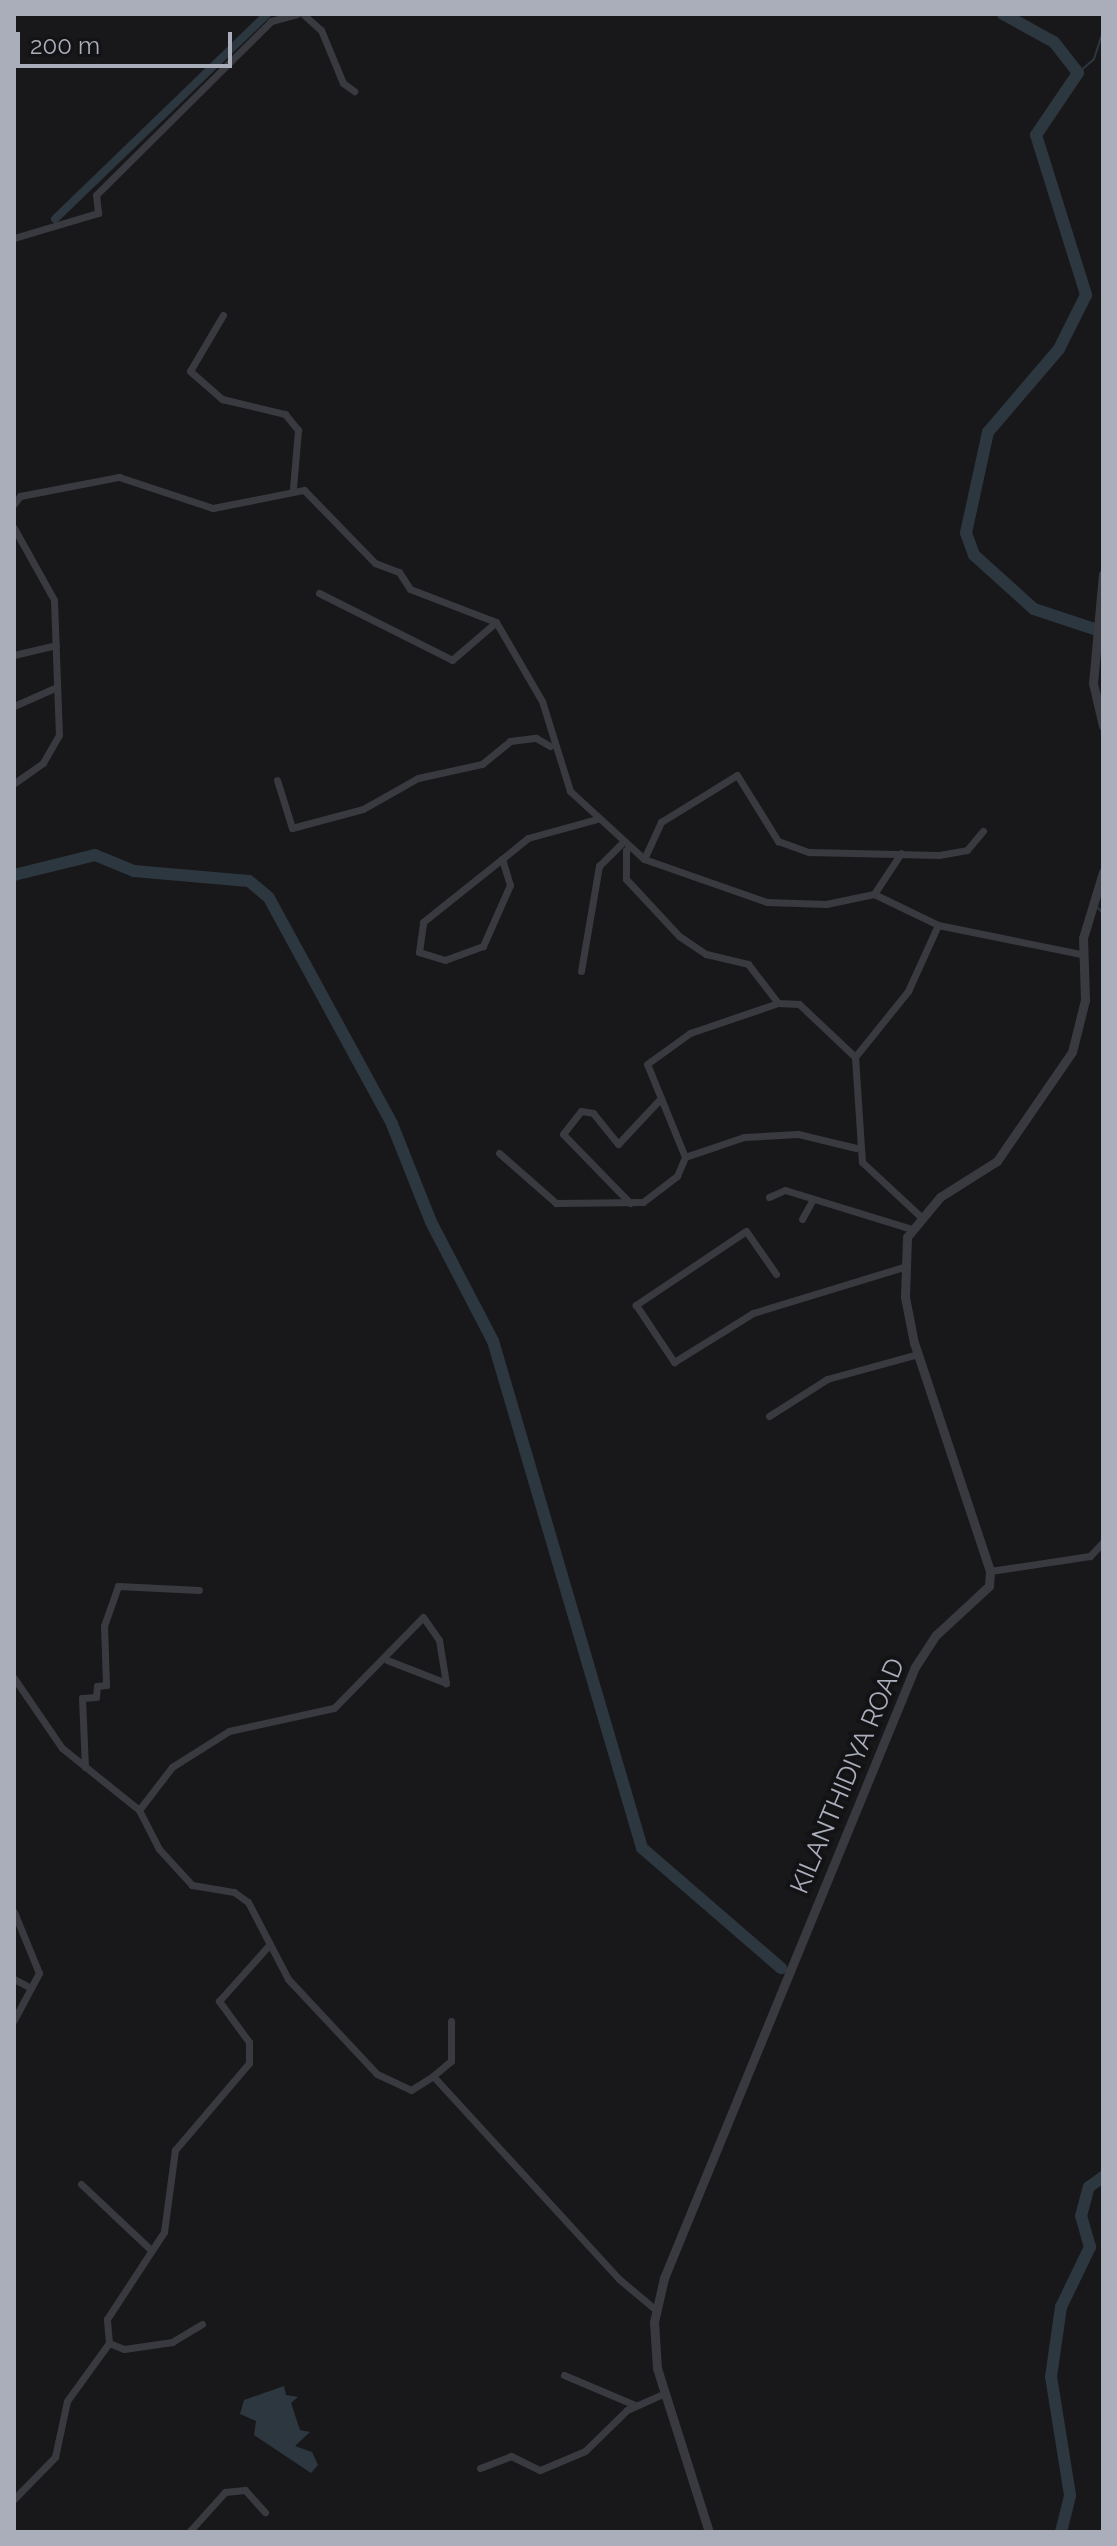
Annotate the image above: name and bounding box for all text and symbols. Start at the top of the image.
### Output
scale bar [20,16,236,66]
text: 200 m [30,31,100,60]
street label: KILANTHIDIYA ROAD [784,1653,912,1899]

